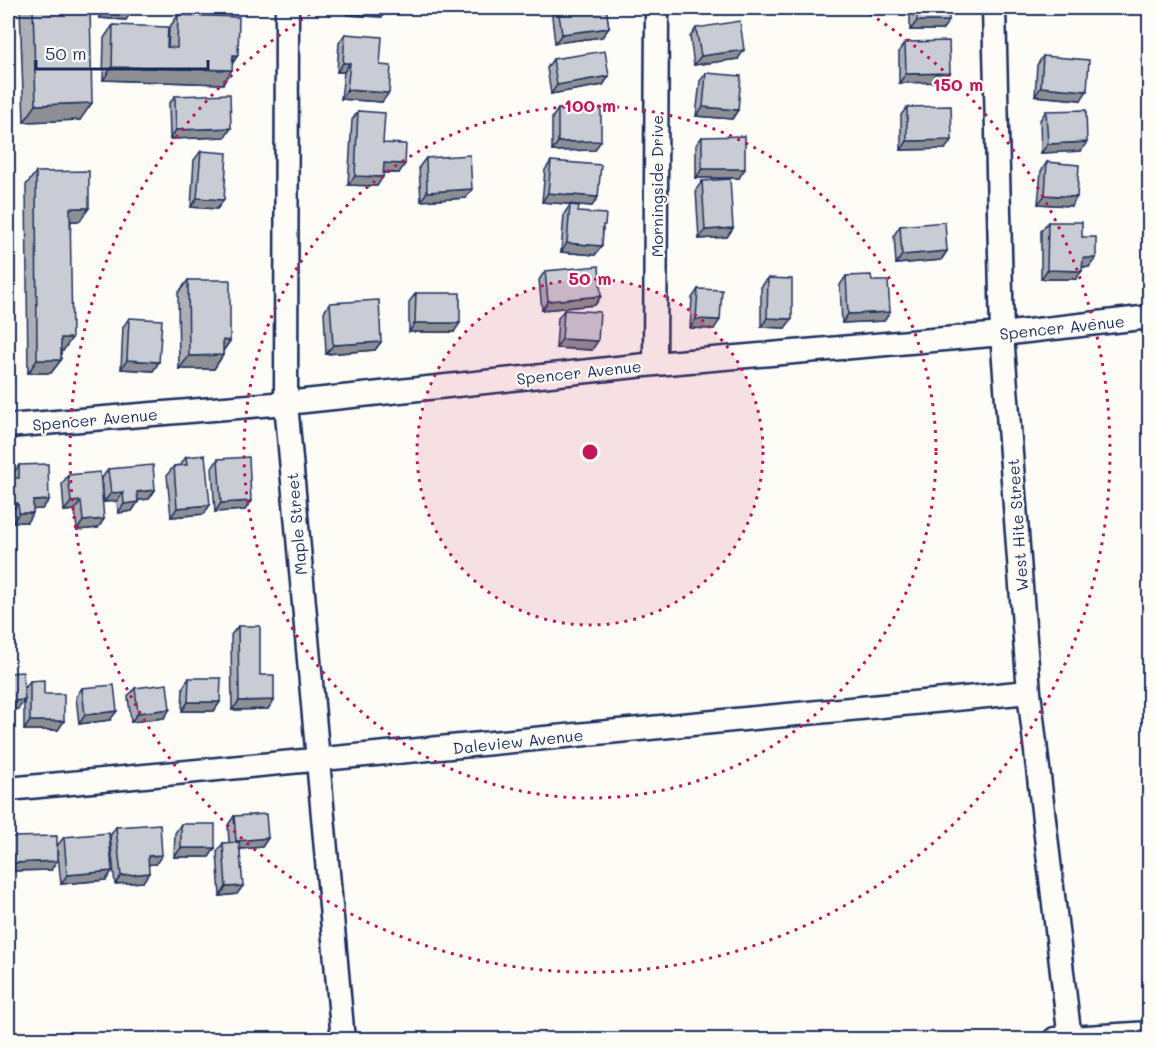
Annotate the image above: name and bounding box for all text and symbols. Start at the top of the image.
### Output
scale bar [36,33,208,71]
text: 50 m [45,41,87,65]
text: 150 m [933,72,983,96]
text: 100 m [564,93,616,117]
street label: Morningside Drive [646,115,667,257]
text: 50 m [569,266,611,290]
street label: Spencer Avenue [999,310,1125,344]
street label: Spencer Avenue [516,355,642,389]
street label: Spencer Avenue [32,403,158,435]
centre of rings [580,442,600,462]
street label: West Hite Street [1002,458,1032,592]
street label: Maple Street [281,472,311,576]
street label: Daleview Avenue [452,724,584,758]

